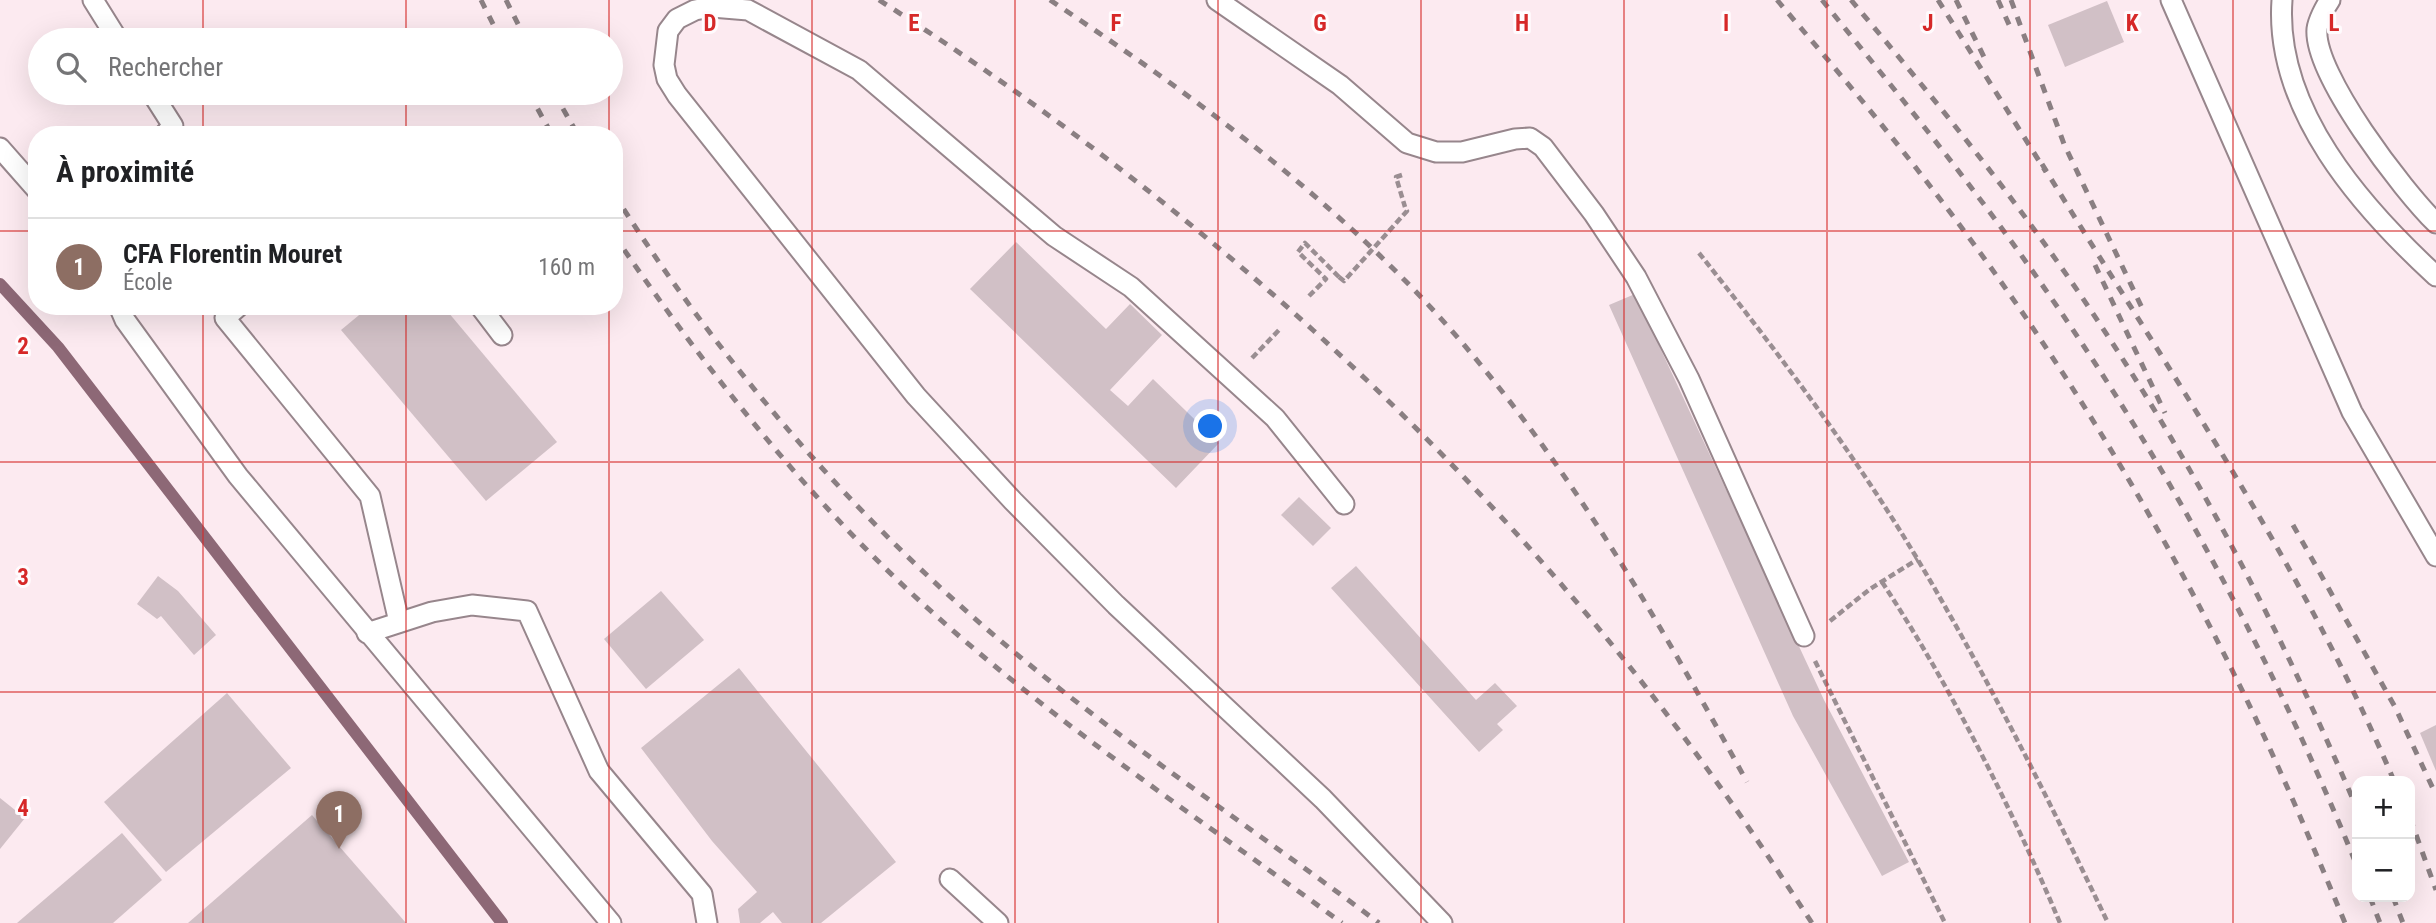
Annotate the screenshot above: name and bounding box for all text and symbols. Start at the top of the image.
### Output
text: D [704,10,717,37]
text: E [908,10,920,37]
text: F [1111,10,1122,37]
text: G [1313,10,1327,37]
text: H [1515,10,1529,37]
text: I [1723,10,1729,37]
text: J [1922,10,1934,37]
text: K [2126,10,2139,37]
text: L [2328,10,2340,37]
search box [28,28,623,105]
icon: search [52,48,90,86]
text: Rechercher [108,52,223,82]
text: À proximité [56,154,194,189]
text: CFA Florentin Mouret [123,239,342,269]
text: 1 [73,254,85,281]
text: 160 m [538,254,595,281]
text: École [123,269,172,296]
text: 2 [17,333,29,360]
your location [1193,409,1227,443]
text: 3 [17,564,29,591]
map controls [2352,776,2415,902]
button: + [2352,776,2415,839]
pin: 1 [316,791,362,849]
text: 4 [17,795,29,822]
button: − [2352,839,2415,902]

